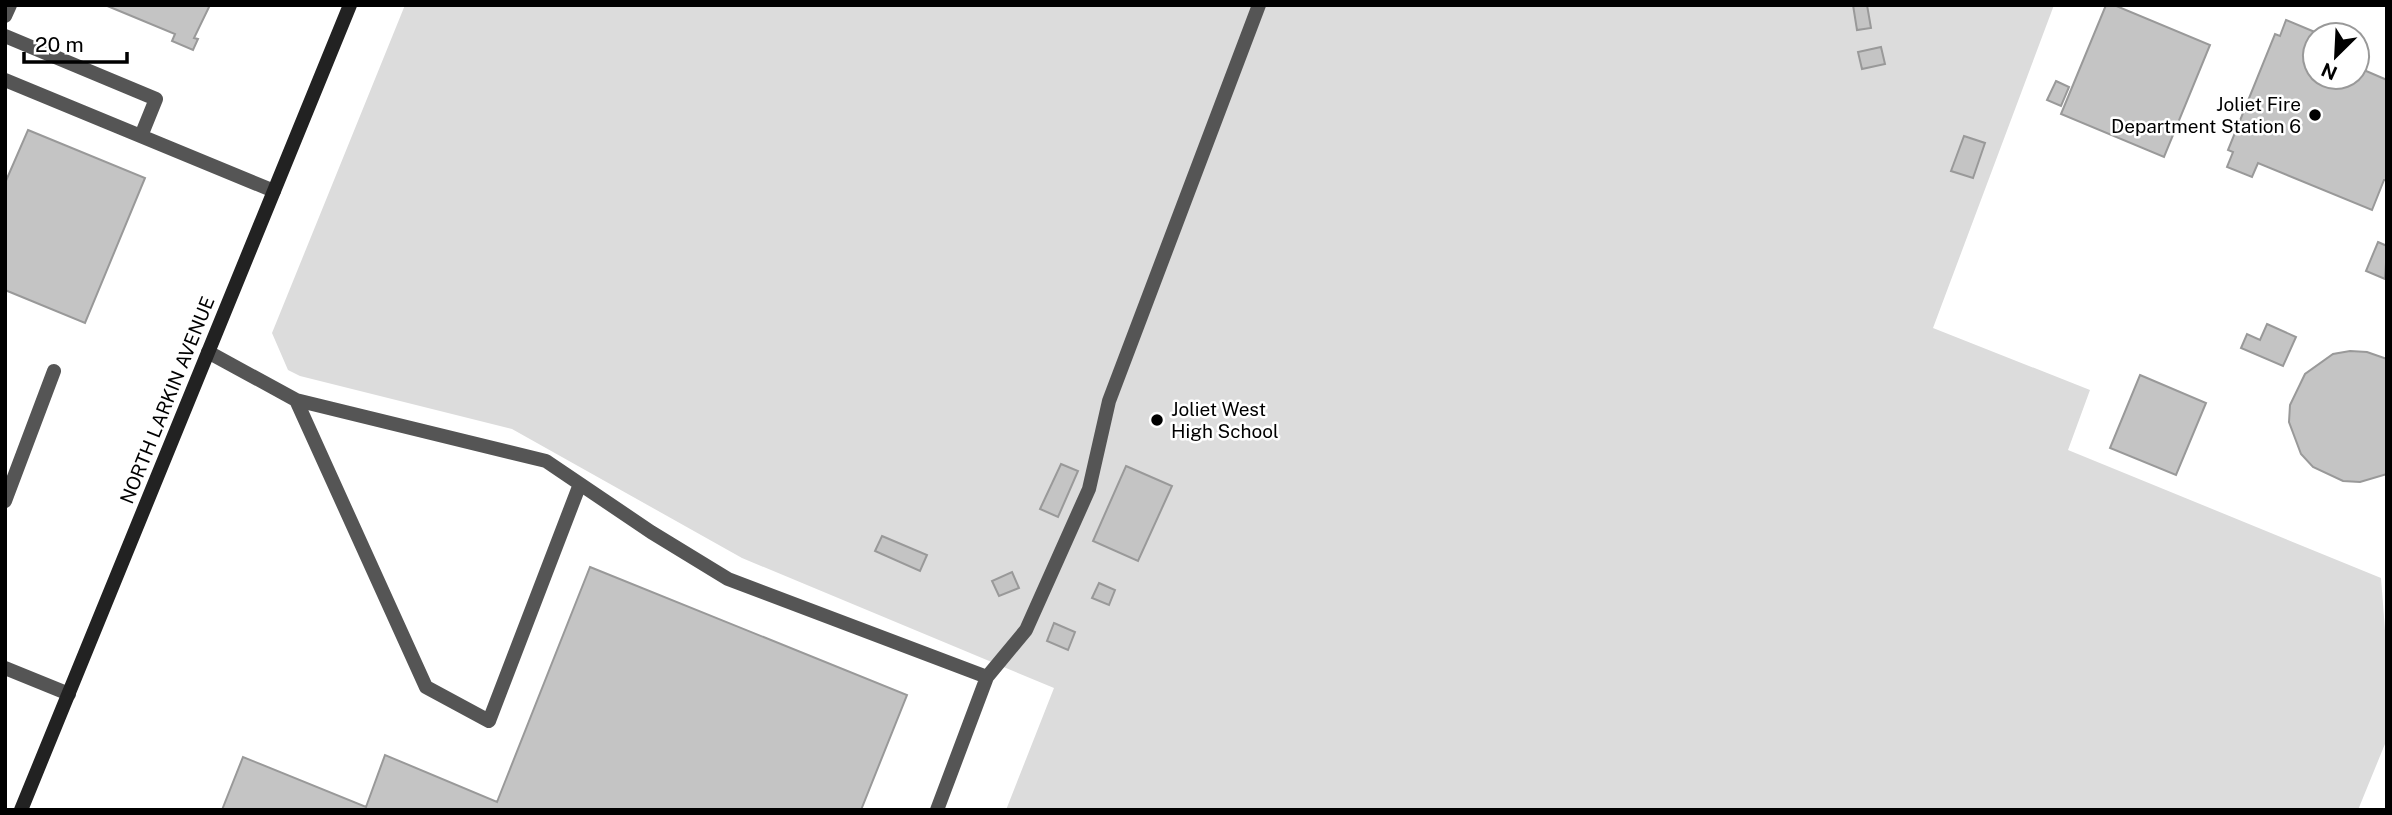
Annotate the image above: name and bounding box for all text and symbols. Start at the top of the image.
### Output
scale bar [24,21,128,65]
north arrow [2301,21,2371,91]
text: 20 m [35,32,84,57]
text: N [2318,58,2340,85]
place label: Joliet Fire Department Station 6 [2111,93,2301,137]
marker: Joliet Fire Department Station 6 [2307,107,2323,123]
street label: NORTH LARKIN AVENUE [115,293,219,507]
place label: Joliet West High School [1171,398,1279,442]
marker: Joliet West High School [1149,412,1165,428]

